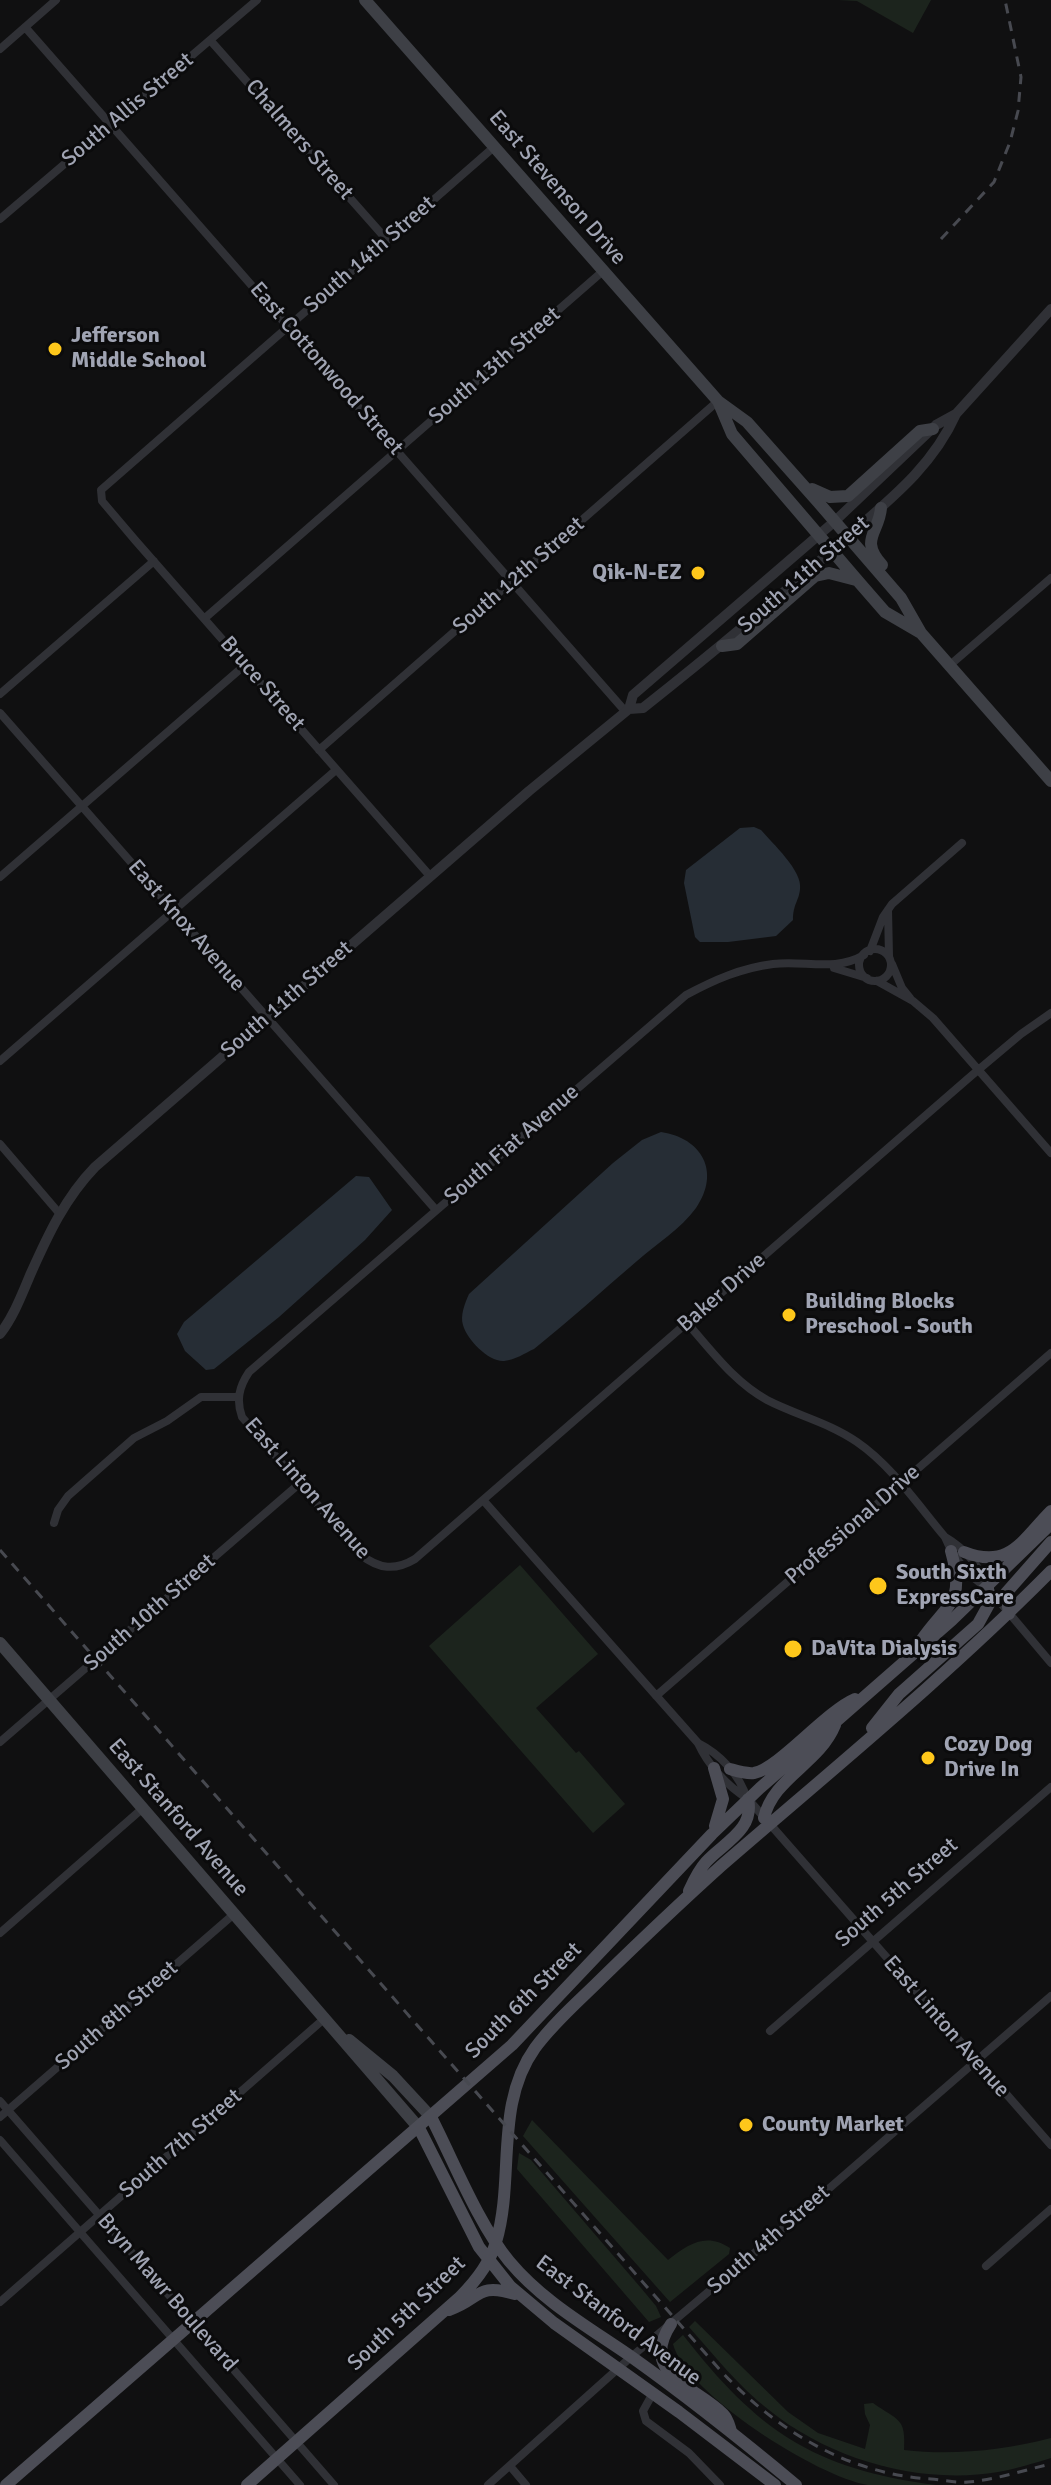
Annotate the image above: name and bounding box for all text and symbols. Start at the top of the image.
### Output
street label: South Allis Street [57,47,199,173]
street label: Chalmers Street [239,74,359,206]
street label: East Stevenson Drive [483,105,631,271]
street label: South 14th Street [299,191,441,319]
street label: East Cottonwood Street [244,277,408,461]
street label: South 13th Street [424,302,566,430]
place label: Jefferson Middle School [71,323,207,374]
marker: Jefferson Middle School [46,340,64,358]
street label: South 11th Street [733,511,875,639]
street label: South 12th Street [448,512,590,640]
place label: Qik-N-EZ [592,560,682,586]
marker: Qik-N-EZ [689,564,707,582]
street label: Bruce Street [214,631,310,737]
street label: East Knox Avenue [122,855,250,997]
street label: South 11th Street [216,936,358,1064]
street label: South Fiat Avenue [439,1079,585,1211]
street label: Baker Drive [673,1248,771,1338]
place label: Building Blocks Preschool - South [805,1289,973,1340]
marker: Building Blocks Preschool - South [780,1306,798,1324]
street label: East Linton Avenue [238,1413,376,1565]
street label: Professional Drive [780,1459,926,1591]
street label: South 10th Street [79,1549,221,1677]
place label: South Sixth ExpressCare [896,1560,1014,1612]
marker: South Sixth ExpressCare [867,1575,889,1597]
place label: DaVita Dialysis [811,1636,957,1662]
marker: DaVita Dialysis [782,1638,804,1660]
place label: Cozy Dog Drive In [944,1732,1032,1784]
street label: East Stanford Avenue [102,1734,254,1902]
marker: Cozy Dog Drive In [919,1749,937,1767]
street label: South 5th Street [830,1833,964,1953]
street label: South 6th Street [460,1937,588,2065]
street label: East Linton Avenue [877,1951,1015,2103]
street label: South 8th Street [50,1956,184,2076]
street label: South 7th Street [114,2084,248,2204]
place label: County Market [762,2112,904,2138]
marker: County Market [737,2116,755,2134]
street label: South 4th Street [702,2180,836,2300]
street label: Bryn Mawr Boulevard [91,2209,243,2377]
street label: East Stanford Avenue [530,2250,706,2392]
street label: South 5th Street [342,2251,472,2377]

